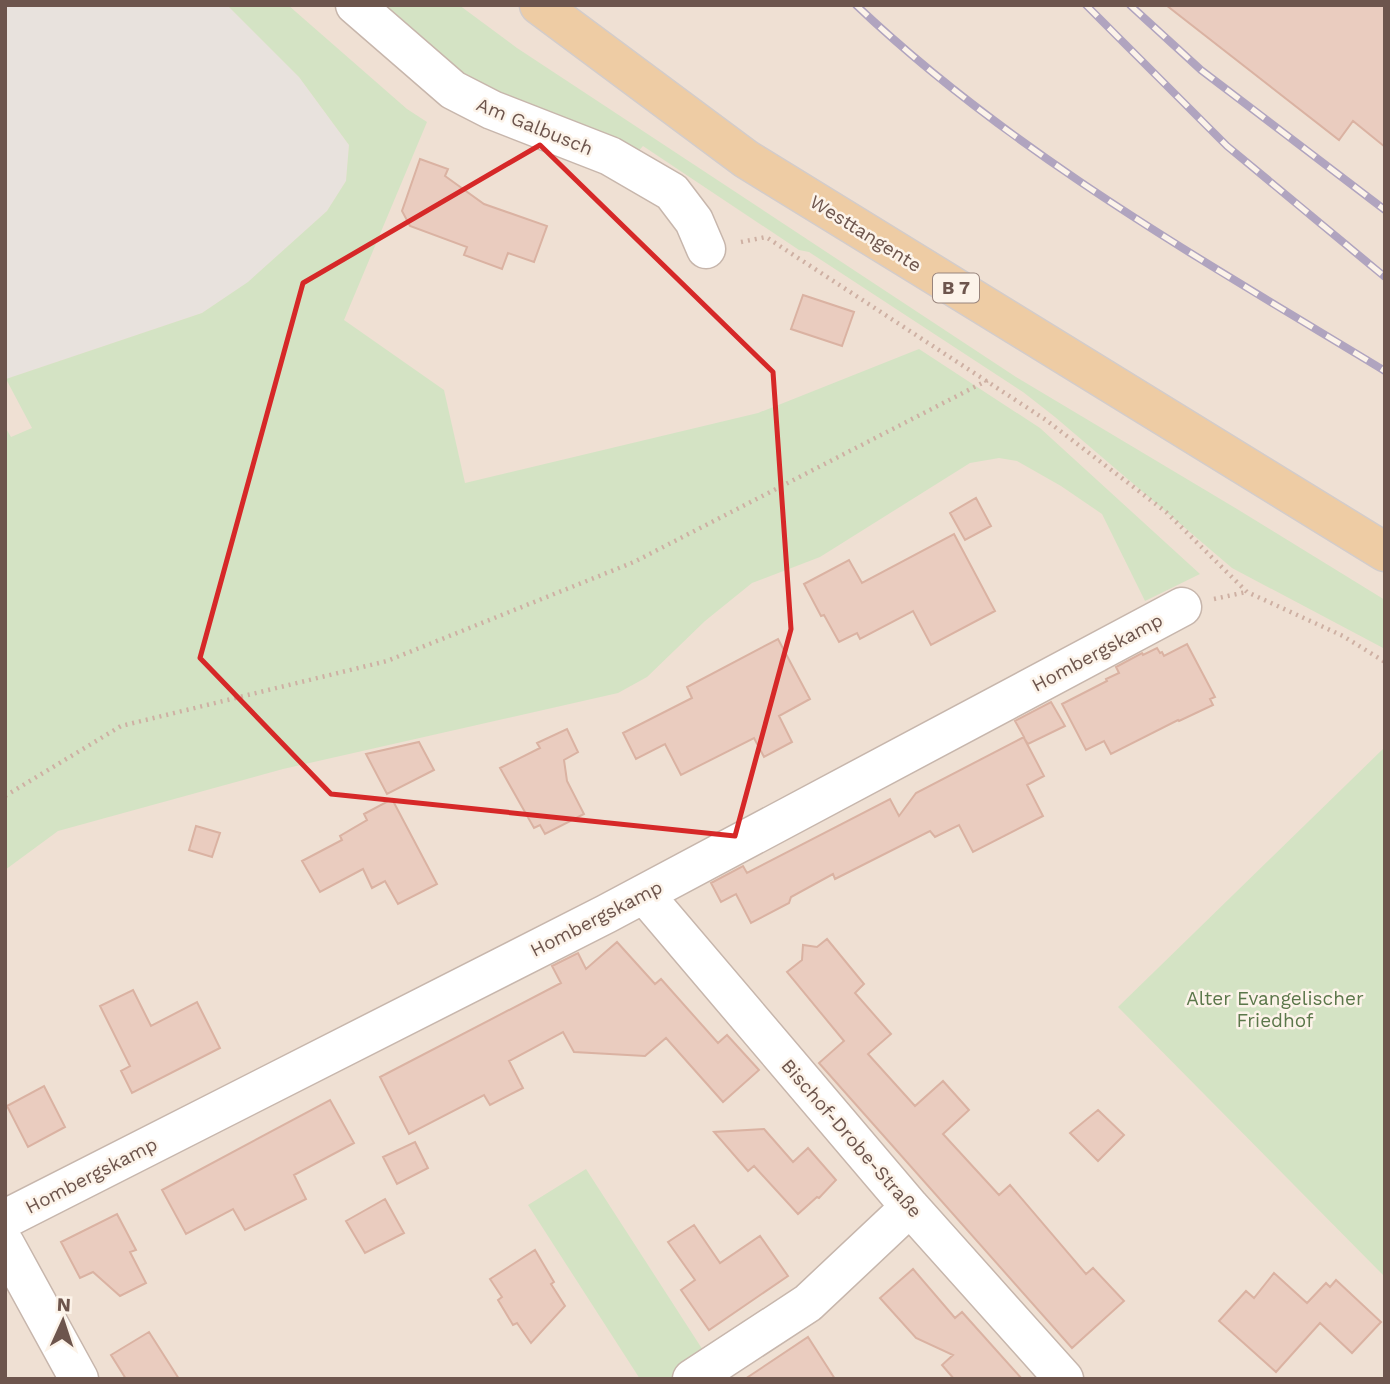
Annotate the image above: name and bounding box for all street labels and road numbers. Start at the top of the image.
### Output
street label: Am Galbusch [473,93,596,160]
street label: Westtangente [806,190,926,277]
road number: B 7 [933,274,979,302]
street label: Hombergskamp [1028,608,1167,697]
street label: Hombergskamp [526,875,666,962]
street label: Bischof-Drobe-Straße [776,1054,927,1222]
street label: Hombergskamp [21,1132,161,1219]

